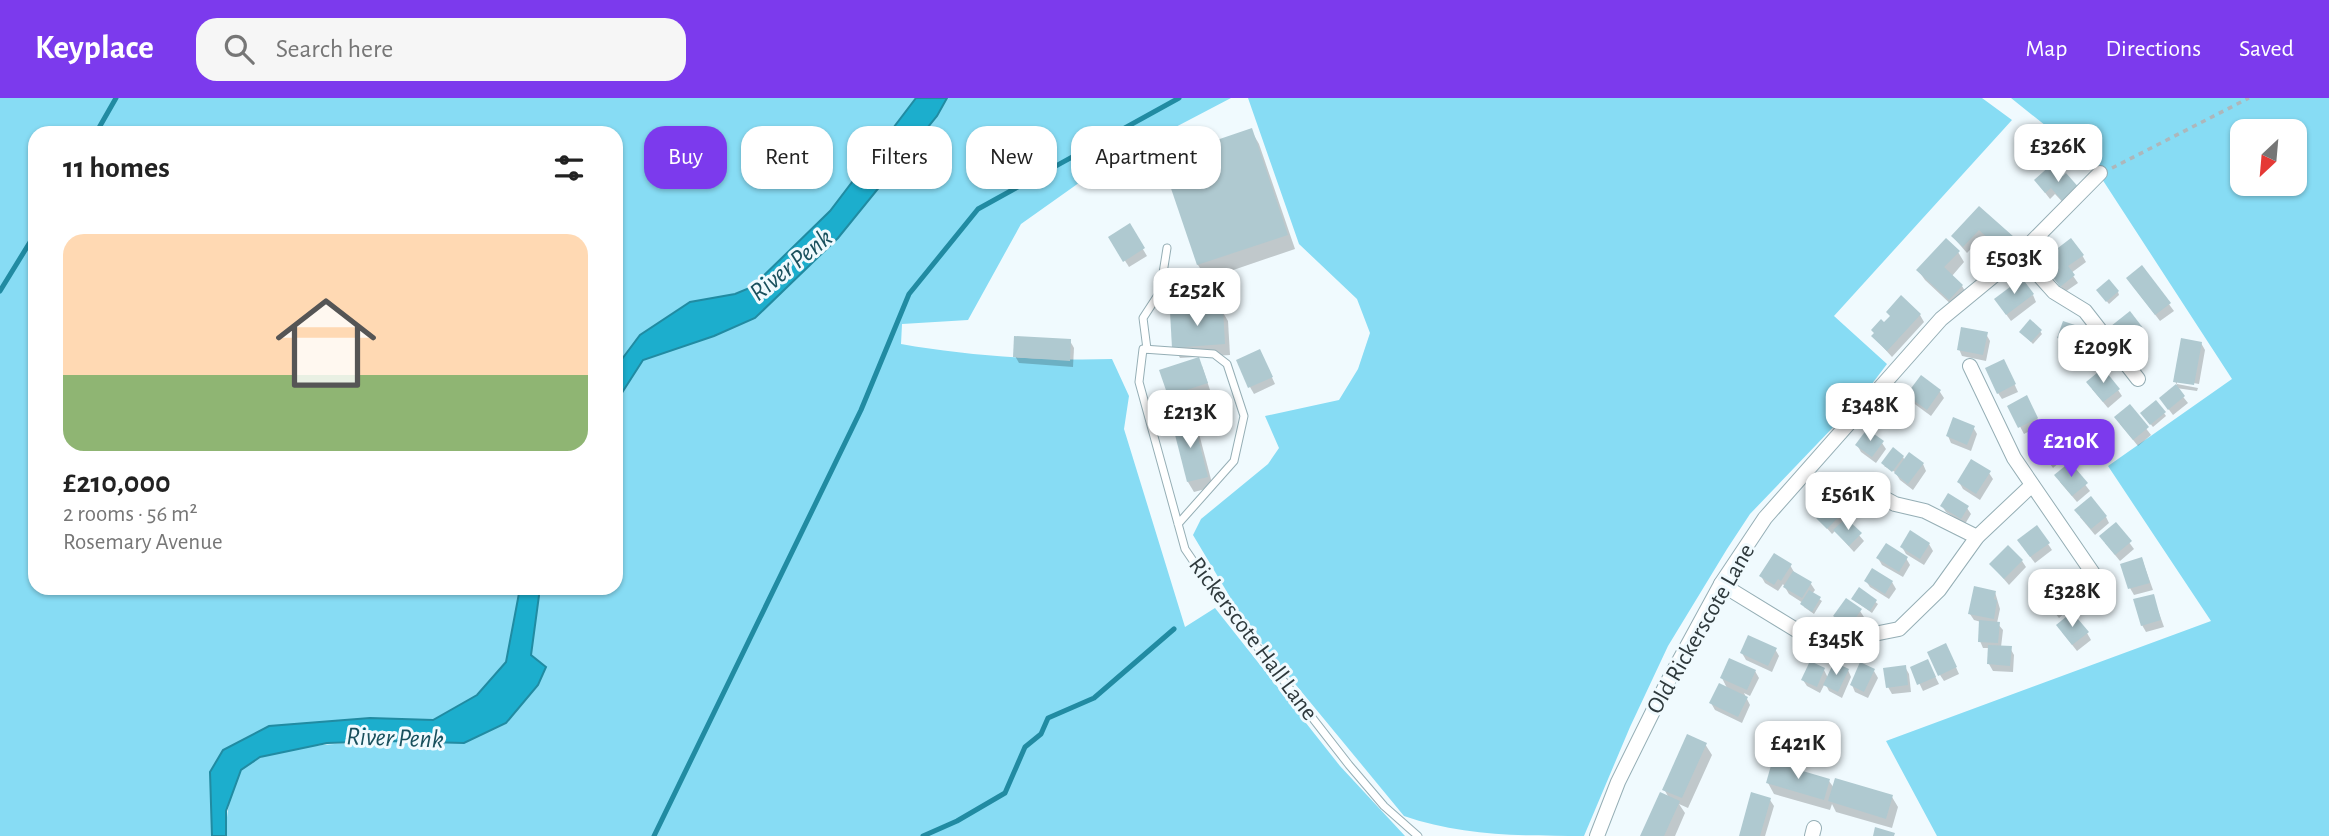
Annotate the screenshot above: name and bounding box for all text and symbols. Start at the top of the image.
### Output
search box [196,18,686,81]
icon: search [220,30,258,68]
text: Keyplace [35,32,154,65]
text: Search here [276,36,393,62]
text: Map [2025,37,2067,61]
text: Directions [2105,37,2201,61]
text: Saved [2239,37,2294,61]
north arrow [2230,119,2306,196]
map controls [2230,119,2307,196]
pin: £326K [2009,125,2107,184]
chip: Buy [644,126,727,189]
chip: Rent [741,126,833,189]
chip: Filters [847,126,952,189]
chip: New [966,126,1057,189]
chip: Apartment [1071,126,1221,189]
text: £326K [2030,135,2086,158]
icon: filters [550,149,588,187]
text: 11 homes [63,153,170,183]
water label: River Penk [745,224,837,306]
pin: £503K [1965,236,2063,296]
text: £503K [1986,247,2042,270]
pin: £252K [1148,268,1246,328]
text: £252K [1169,279,1225,302]
icon: home [263,280,389,406]
pin: £209K [2054,326,2152,385]
text: £209K [2074,336,2132,359]
pin: £348K [1821,384,1919,443]
pin: £213K [1141,390,1239,450]
text: £348K [1842,394,1898,417]
text: £213K [1164,401,1216,424]
pin: £210K [2022,420,2120,479]
text: £210K [2044,430,2098,453]
text: £210,000 [63,468,171,498]
pin: £561K [1799,472,1897,532]
text: £561K [1821,483,1875,506]
text: 2 rooms · 56 m² [63,503,197,526]
text: Rosemary Avenue [63,531,223,554]
street label: Old Rickerscote Lane [1643,540,1759,718]
street label: Rickerscote Hall Lane [1184,553,1322,725]
pin: £328K [2023,570,2121,629]
text: £328K [2044,580,2100,603]
pin: £345K [1787,618,1885,677]
text: £345K [1808,628,1864,651]
pin: £421K [1749,722,1847,781]
water label: River Penk [346,723,444,753]
text: £421K [1771,732,1825,755]

